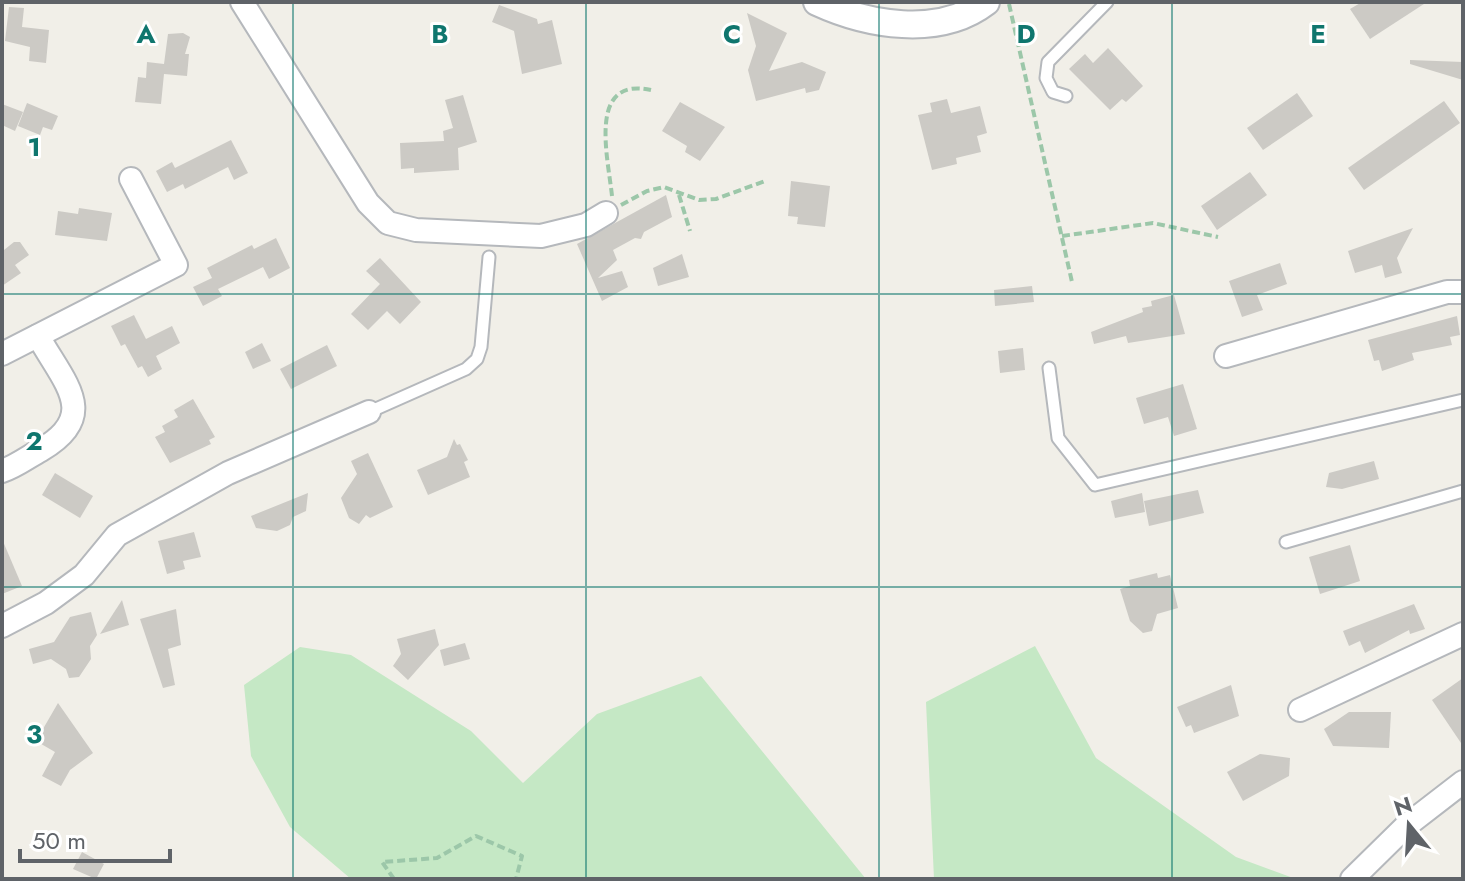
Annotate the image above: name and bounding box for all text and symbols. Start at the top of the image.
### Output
text: A [135,15,156,53]
text: B [431,15,449,53]
text: C [723,15,741,53]
text: D [1016,15,1036,53]
text: E [1310,15,1326,53]
text: 1 [27,128,41,166]
text: 2 [25,422,43,460]
text: 3 [26,715,42,753]
north arrow [1369,785,1449,865]
text: N [1390,788,1416,824]
scale bar [20,813,170,863]
text: 50 m [32,823,86,858]

